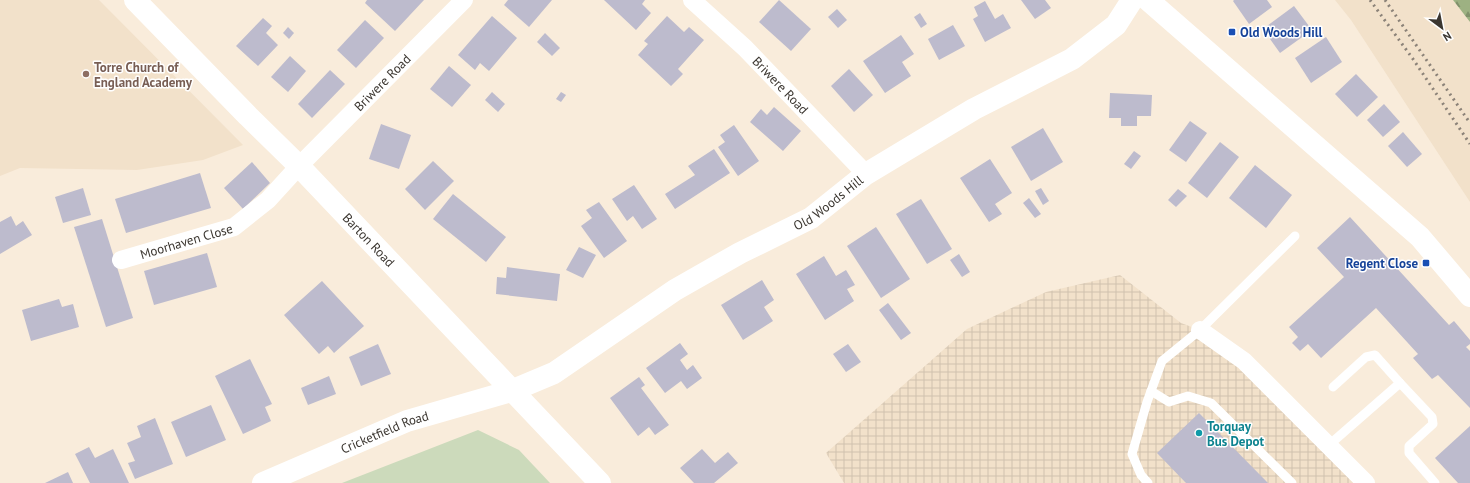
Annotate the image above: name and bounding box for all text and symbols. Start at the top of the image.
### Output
north arrow [1422,8,1462,48]
place label: Old Woods Hill [1240,24,1323,41]
marker: Old Woods Hill [1227,27,1237,37]
text: N [1441,29,1454,44]
street label: Briwere Road [350,51,414,115]
street label: Briwere Road [749,53,812,118]
place label: Torre Church of England Academy [94,59,193,91]
marker: Torre Church of England Academy [81,69,91,79]
street label: Old Woods Hill [791,172,867,234]
street label: Barton Road [339,209,398,271]
street label: Moorhaven Close [138,220,235,263]
place label: Regent Close [1346,255,1418,272]
marker: Regent Close [1421,258,1431,268]
street label: Cricketfield Road [338,407,431,458]
place label: Torquay Bus Depot [1207,418,1264,450]
marker: Torquay Bus Depot [1194,428,1204,438]

